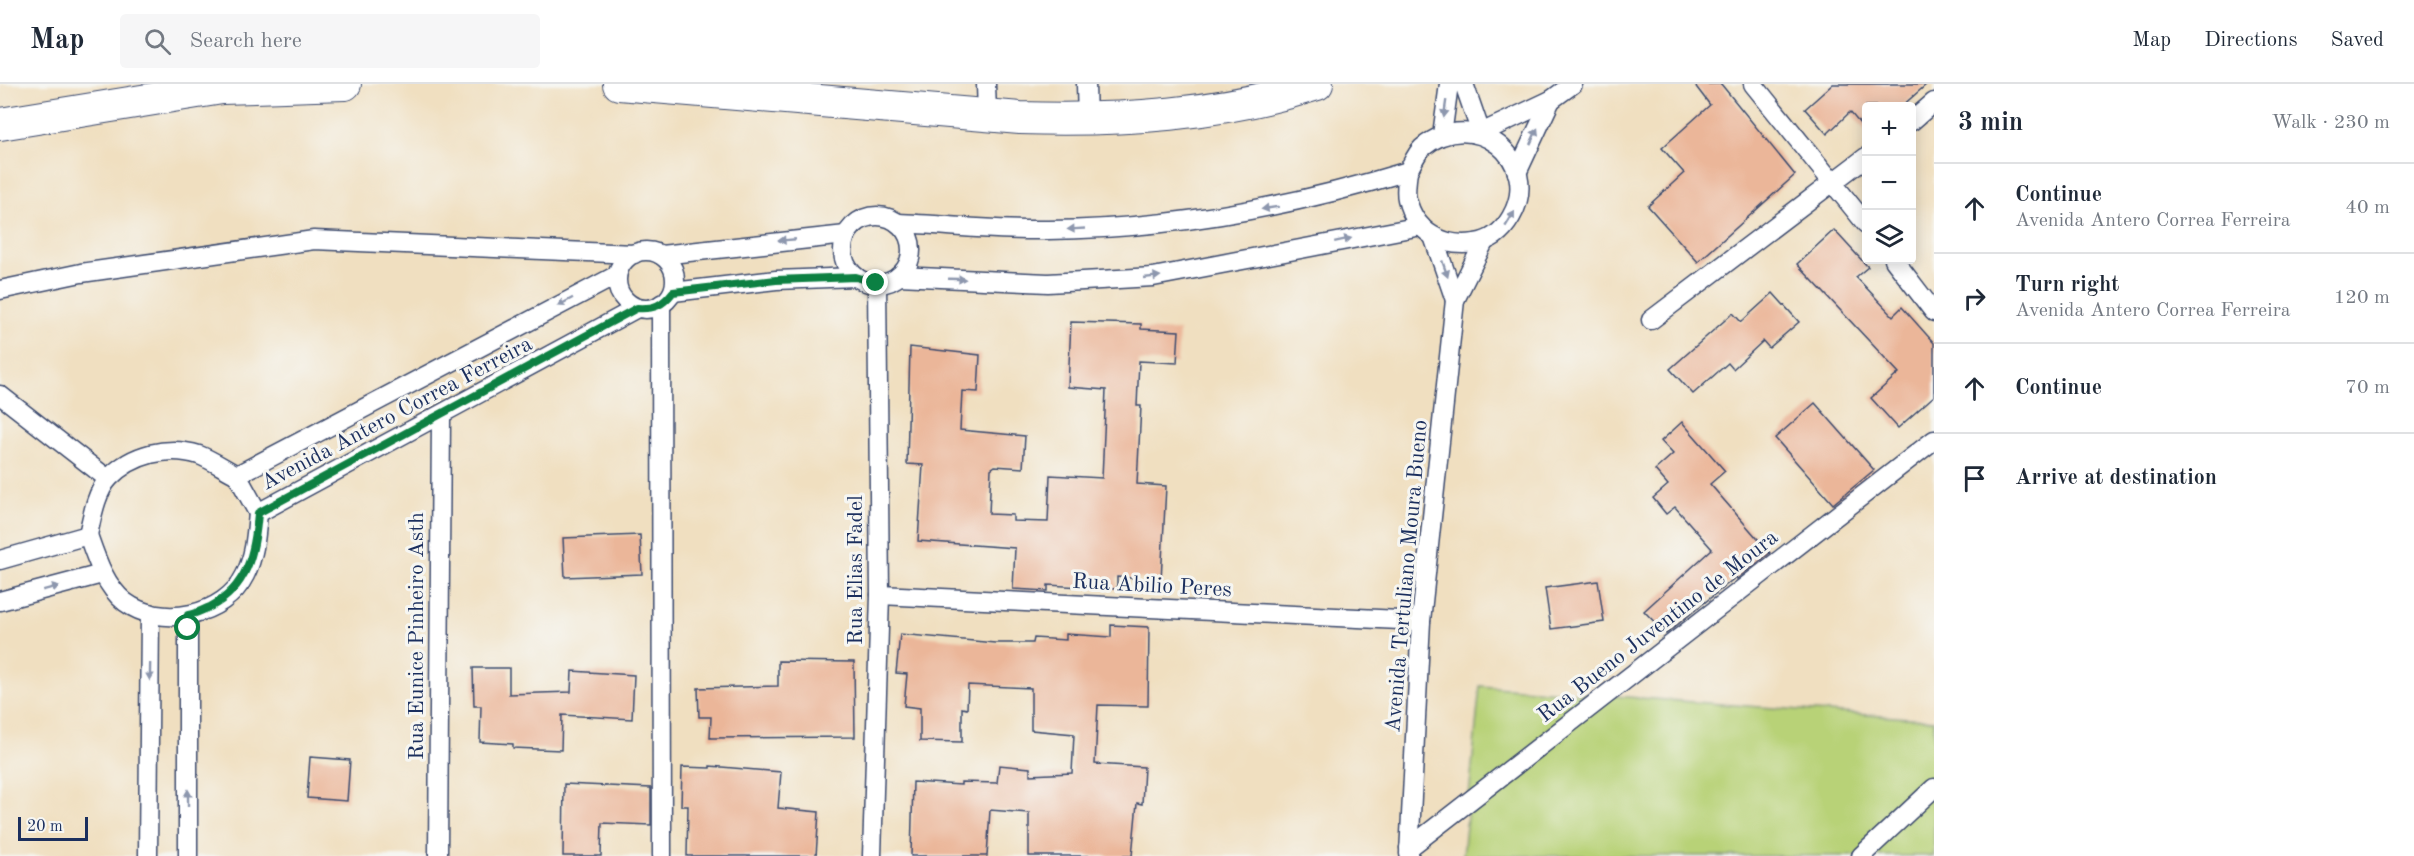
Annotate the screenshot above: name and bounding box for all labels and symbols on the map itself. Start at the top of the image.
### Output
one-way arrow [1441,100,1450,119]
one-way arrow [1529,128,1538,145]
one-way arrow [1260,203,1279,212]
one-way arrow [1504,211,1515,227]
one-way arrow [1067,224,1086,233]
one-way arrow [778,235,797,245]
one-way arrow [1334,235,1353,244]
one-way arrow [1440,260,1450,278]
route end [862,269,888,295]
one-way arrow [1142,272,1161,281]
one-way arrow [948,274,967,283]
one-way arrow [557,297,574,307]
street label: Avenida Antero Correa Ferreira [258,333,536,495]
street label: Avenida Tertuliano Moura Bueno [1382,419,1432,734]
street label: Rua Elias Fadel [845,495,867,645]
street label: Rua Eunice Pinheiro Asth [406,512,428,760]
street label: Rua Bueno Juventino de Moura [1534,526,1783,727]
street label: Rua Abilio Peres [1071,571,1232,601]
one-way arrow [42,582,60,592]
route start [174,614,200,640]
one-way arrow [145,662,155,681]
one-way arrow [183,788,193,807]
scale bar [18,814,88,842]

